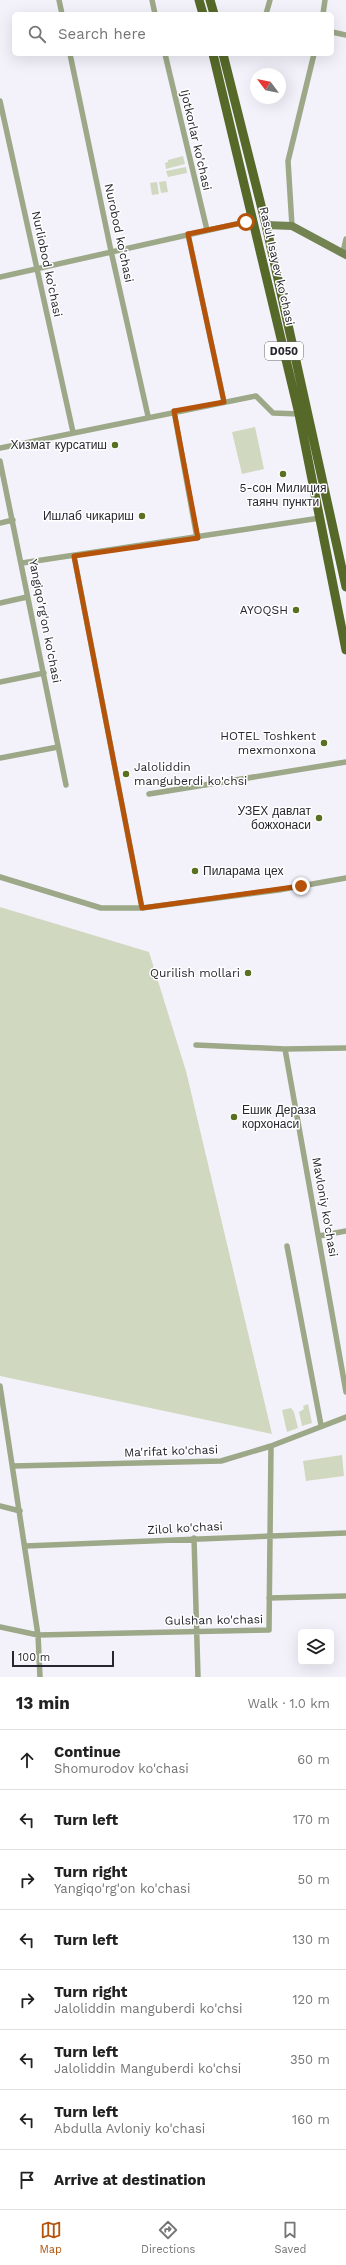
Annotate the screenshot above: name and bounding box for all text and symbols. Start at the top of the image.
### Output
search box [12,12,334,56]
icon: search [26,23,48,45]
text: Search here [58,25,146,43]
north arrow [250,68,286,104]
street label: Ijotkorlar ko'chasi [178,88,214,192]
street label: Nurobod ko'chasi [102,182,136,284]
street label: Rasul Isayev ko'chasi [256,205,298,327]
street label: Nurliobod ko'chasi [29,210,65,318]
route start [237,213,255,231]
road number: D050 [265,342,303,360]
place label: Хизмат курсатиш [10,438,107,452]
marker: Хизмат курсатиш [110,440,120,450]
marker: 5-сон Милиция таянч пункти [278,469,288,479]
place label: 5-сон Милиция таянч пункти [239,481,327,509]
place label: Ишлаб чикариш [43,509,134,523]
marker: Ишлаб чикариш [137,511,147,521]
street label: Yangiqo'rg'on ko'chasi [26,558,64,684]
place label: AYOQSH [240,603,288,617]
marker: AYOQSH [291,605,301,615]
place label: HOTEL Toshkent mexmonxona [220,729,316,757]
marker: HOTEL Toshkent mexmonxona [319,738,329,748]
place label: Jaloliddin manguberdi ko'chsi [134,760,247,788]
marker: Jaloliddin manguberdi ko'chsi [121,769,131,779]
place label: УЗЕХ давлат божхонаси [238,804,311,832]
marker: УЗЕХ давлат божхонаси [314,813,324,823]
place label: Пиларама цех [203,864,284,878]
marker: Пиларама цех [190,866,200,876]
route end [292,877,310,895]
place label: Qurilish mollari [150,966,240,980]
marker: Qurilish mollari [243,968,253,978]
place label: Ешик Дераза корхонаси [242,1103,316,1131]
marker: Ешик Дераза корхонаси [229,1112,239,1122]
street label: Mavloniy ko'chasi [309,1156,341,1258]
street label: Ma'rifat ko'chasi [124,1442,218,1460]
street label: Zilol ko'chasi [147,1519,223,1537]
street label: Gulshan ko'chasi [165,1612,263,1628]
map controls [298,1629,334,1665]
button: layers [298,1629,334,1665]
scale bar [12,1649,114,1668]
text: 100 m [18,1651,50,1664]
text: 13 min [16,1693,70,1713]
text: Walk · 1.0 km [248,1696,330,1711]
text: Continue [54,1743,121,1761]
icon: ahead [16,1749,38,1771]
text: 60 m [297,1752,330,1767]
text: Shomurodov ko'chasi [54,1761,189,1776]
icon: left [16,1809,38,1831]
text: Turn left [54,1811,118,1829]
text: 170 m [293,1812,330,1827]
text: Turn right [54,1863,127,1881]
icon: right [16,1869,38,1891]
text: 50 m [298,1872,330,1887]
text: Yangiqo'rg'on ko'chasi [54,1881,190,1896]
icon: left [16,1929,38,1951]
text: Turn left [54,1931,118,1949]
text: 130 m [292,1932,330,1947]
text: Turn right [54,1983,127,2001]
icon: right [16,1989,38,2011]
text: 120 m [292,1992,330,2007]
text: Jaloliddin manguberdi ko'chsi [54,2001,243,2016]
text: Turn left [54,2043,118,2061]
icon: left [16,2049,38,2071]
text: 350 m [290,2052,330,2067]
text: Jaloliddin Manguberdi ko'chsi [54,2061,241,2076]
text: Turn left [54,2103,118,2121]
icon: left [16,2109,38,2131]
text: 160 m [292,2112,330,2127]
text: Abdulla Avloniy ko'chasi [54,2121,205,2136]
icon: arrive [16,2169,38,2191]
text: Arrive at destination [54,2171,206,2189]
tab: Map [40,2219,62,2256]
tab: Directions [141,2219,195,2256]
tab: Saved [274,2219,306,2256]

